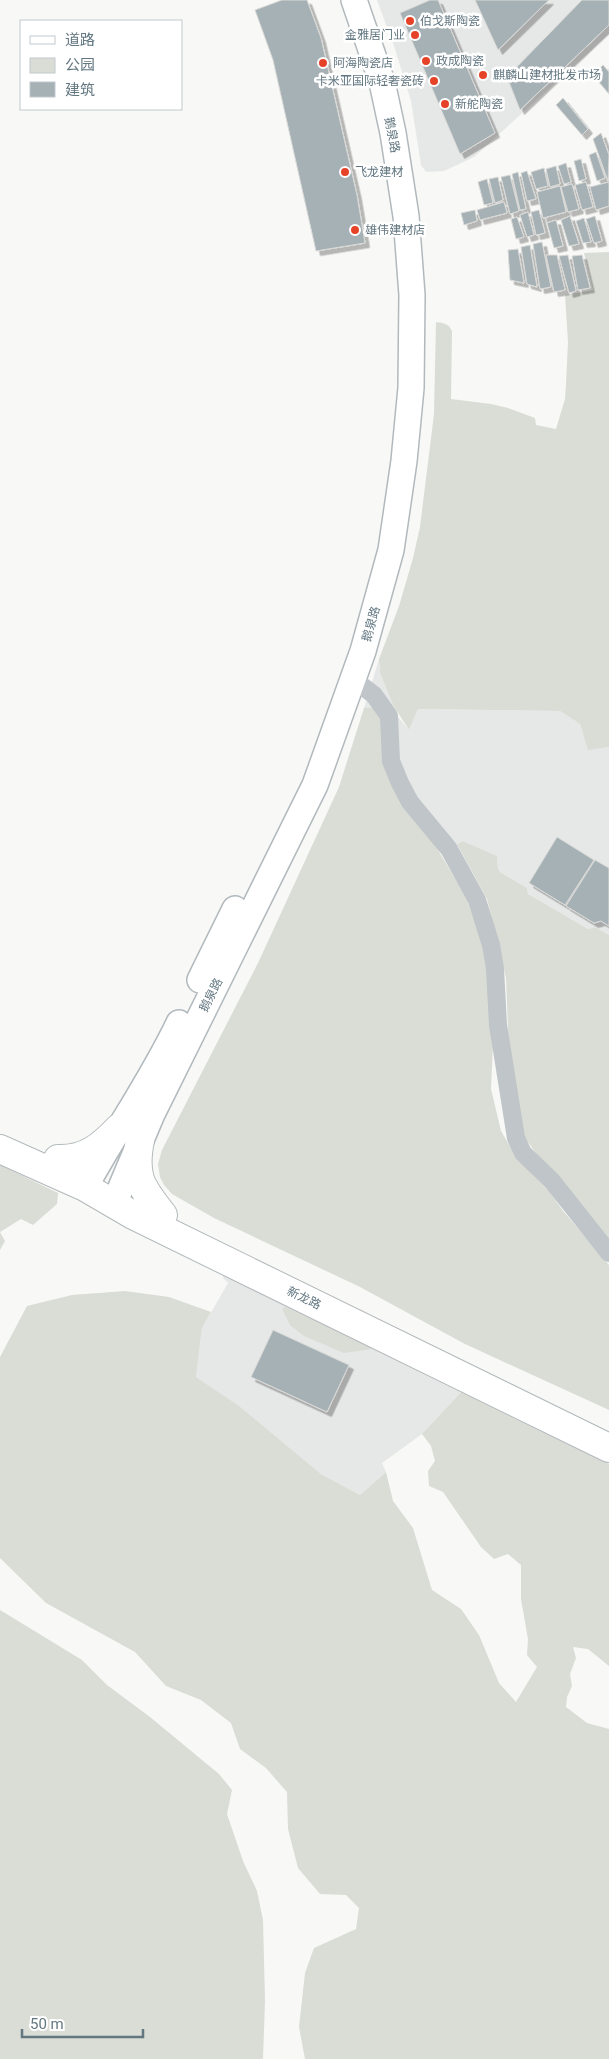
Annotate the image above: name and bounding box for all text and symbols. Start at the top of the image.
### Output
place label: 伯戈斯陶瓷 [420,14,480,28]
marker: 伯戈斯陶瓷 [404,15,416,27]
legend [20,20,182,110]
place label: 金雅居门业 [345,28,405,42]
marker: 金雅居门业 [409,29,421,41]
text: 道路 [65,31,95,49]
place label: 政成陶瓷 [436,54,484,68]
marker: 政成陶瓷 [420,55,432,67]
text: 公园 [65,56,95,74]
place label: 阿海陶瓷店 [333,56,393,70]
marker: 阿海陶瓷店 [317,57,329,69]
place label: 麒麟山建材批发市场 [493,68,601,82]
marker: 麒麟山建材批发市场 [477,69,489,81]
place label: 卡米亚国际轻奢瓷砖 [316,74,424,88]
marker: 卡米亚国际轻奢瓷砖 [428,75,440,87]
text: 建筑 [65,81,95,99]
place label: 新舵陶瓷 [455,97,503,111]
marker: 新舵陶瓷 [439,98,451,110]
street label: 鹅泉路 [382,116,402,154]
place label: 飞龙建材 [355,165,403,179]
marker: 飞龙建材 [339,166,351,178]
place label: 雄伟建材店 [365,223,425,237]
marker: 雄伟建材店 [349,224,361,236]
street label: 鹅泉路 [359,605,383,643]
street label: 鹅泉路 [197,976,225,1014]
street label: 新龙路 [285,1284,323,1312]
scale bar [22,2006,144,2038]
text: 50 m [30,2015,64,2033]

